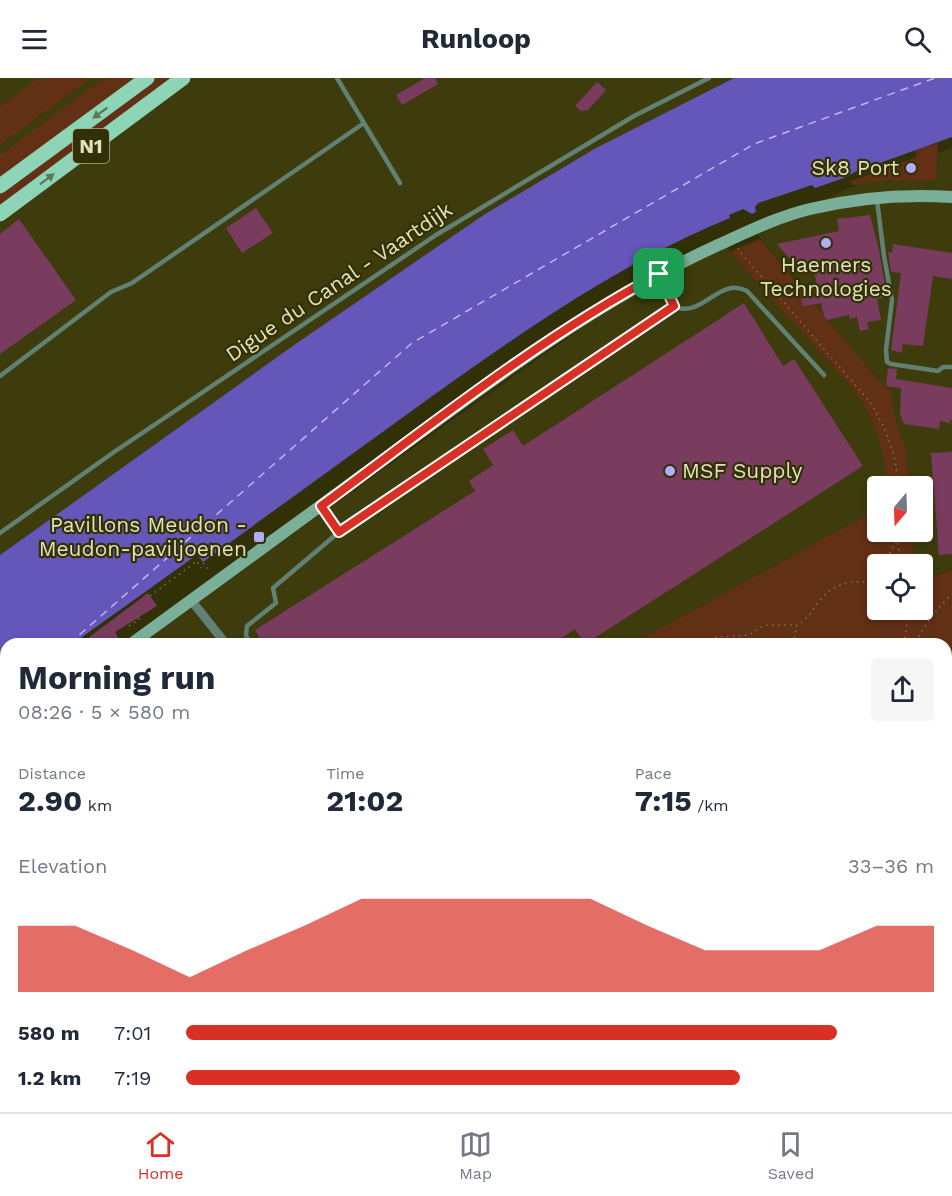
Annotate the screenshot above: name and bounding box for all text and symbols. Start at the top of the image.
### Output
icon: menu [18,23,51,56]
text: Runloop [421,23,531,55]
icon: search [901,23,934,56]
one-way arrow [92,106,107,118]
road number: N1 [73,129,109,163]
place label: Sk8 Port [812,155,899,180]
marker: Sk8 Port [904,161,918,175]
one-way arrow [39,173,54,185]
street label: Digue du Canal - Vaartdijk [221,196,457,367]
marker: Haemers Technologies [819,236,833,250]
pin [633,248,684,299]
place label: Haemers Technologies [760,252,892,301]
icon: arrive [642,257,675,290]
place label: MSF Supply [682,458,802,483]
marker: MSF Supply [663,464,677,478]
north arrow [867,476,933,542]
map controls [867,476,933,620]
place label: Pavillons Meudon - Meudon-paviljoenen [39,512,247,561]
marker: Pavillons Meudon - Meudon-paviljoenen [252,530,266,544]
button: locate [867,554,933,620]
text: Morning run [18,658,215,697]
button: share [871,658,934,721]
text: 08:26 · 5 × 580 m [18,700,190,724]
text: Distance [18,764,86,783]
text: Time [326,764,364,783]
text: Pace [635,764,672,783]
text: 2.90 [18,783,82,818]
text: 21:02 [326,783,403,818]
text: 7:15 [635,783,692,818]
text: km [82,796,112,815]
text: /km [692,796,729,815]
text: Elevation [18,854,107,878]
text: 33–36 m [848,854,934,878]
text: 580 m [18,1021,80,1045]
text: 7:01 [114,1021,151,1045]
text: 1.2 km [18,1066,81,1090]
text: 7:19 [114,1066,151,1090]
tab: Home [138,1128,184,1183]
tab: Map [459,1128,492,1183]
tab: Saved [768,1128,814,1183]

